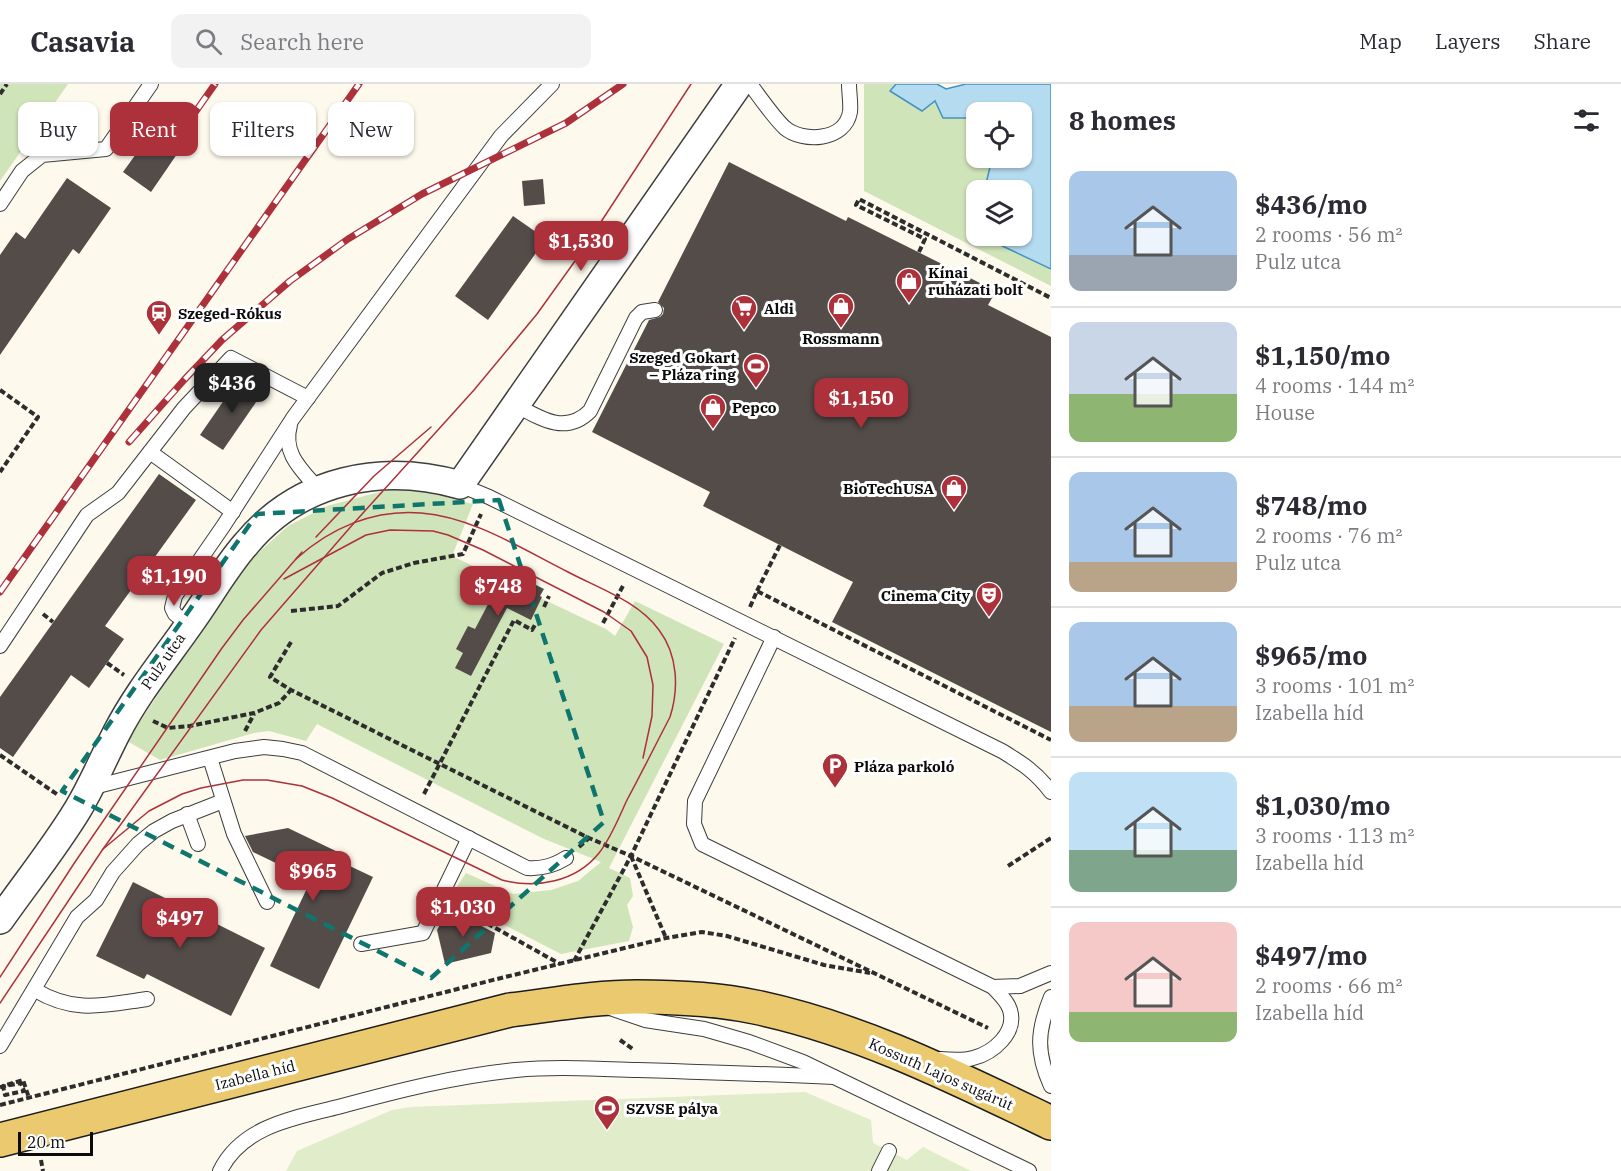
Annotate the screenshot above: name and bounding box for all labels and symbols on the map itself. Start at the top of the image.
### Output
pin: $1,530 [532,221,630,272]
place label: Kínai ruházati bolt [928,263,1023,299]
shop icon: Kínai ruházati bolt [894,266,924,304]
shop icon: Rossmann [826,291,856,329]
supermarket icon: Aldi [729,293,759,331]
station icon: Szeged-Rókus [144,298,174,336]
place label: Aldi [764,299,794,318]
place label: Szeged-Rókus [178,304,282,323]
place label: Rossmann [802,329,880,348]
place label: Szeged Gokart – Pláza ring [629,348,736,384]
sports icon: Szeged Gokart – Pláza ring [741,351,771,389]
pin: $436 [196,363,268,414]
pin: $1,150 [812,378,910,429]
shop icon: Pepco [698,392,728,430]
place label: Pepco [732,398,777,417]
shop icon: BioTechUSA [939,473,969,511]
place label: BioTechUSA [843,479,935,498]
pin: $1,190 [125,556,223,607]
pin: $748 [462,566,534,617]
theatre icon: Cinema City [974,580,1004,618]
place label: Cinema City [881,586,970,605]
street label: Pulz utca [137,629,189,693]
parking icon: Pláza parkoló [820,751,850,789]
place label: Pláza parkoló [854,757,955,776]
pin: $965 [277,851,349,902]
pin: $1,030 [414,887,512,938]
pin: $497 [144,898,216,949]
street label: Kossuth Lajos sugárút [866,1034,1016,1114]
street label: Izabella híd [213,1056,297,1094]
sports icon: SZVSE pálya [592,1093,622,1131]
place label: SZVSE pálya [626,1099,719,1118]
scale bar [18,1129,93,1156]

